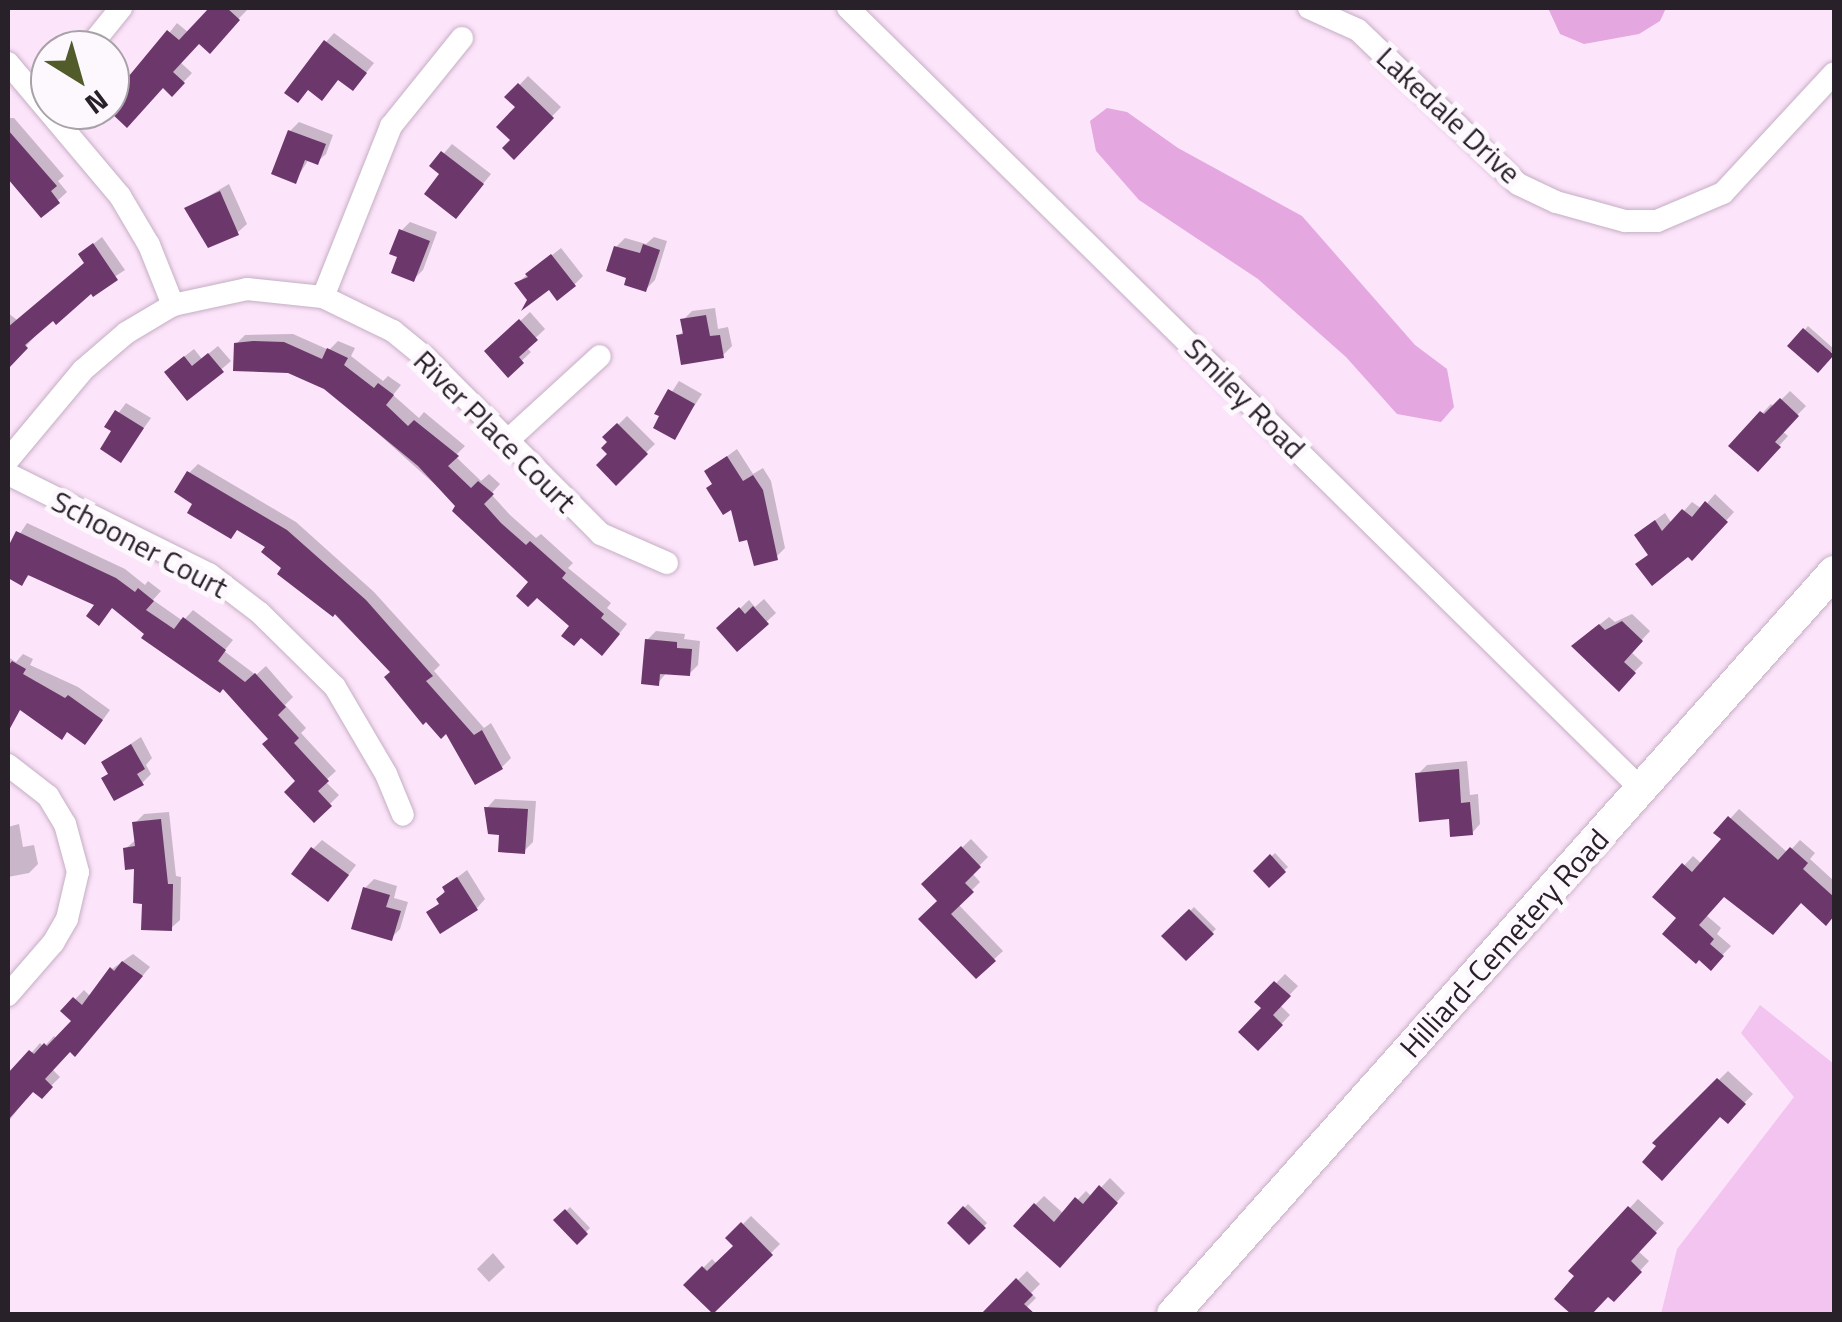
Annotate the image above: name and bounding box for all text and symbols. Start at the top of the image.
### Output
north arrow [30,30,130,130]
street label: Lakedale Drive [1370,39,1528,191]
text: N [76,80,118,126]
street label: Smiley Road [1177,330,1313,466]
street label: River Place Court [406,342,584,520]
street label: Schooner Court [46,483,234,605]
street label: Hilliard-Cemetery Road [1392,821,1616,1065]

